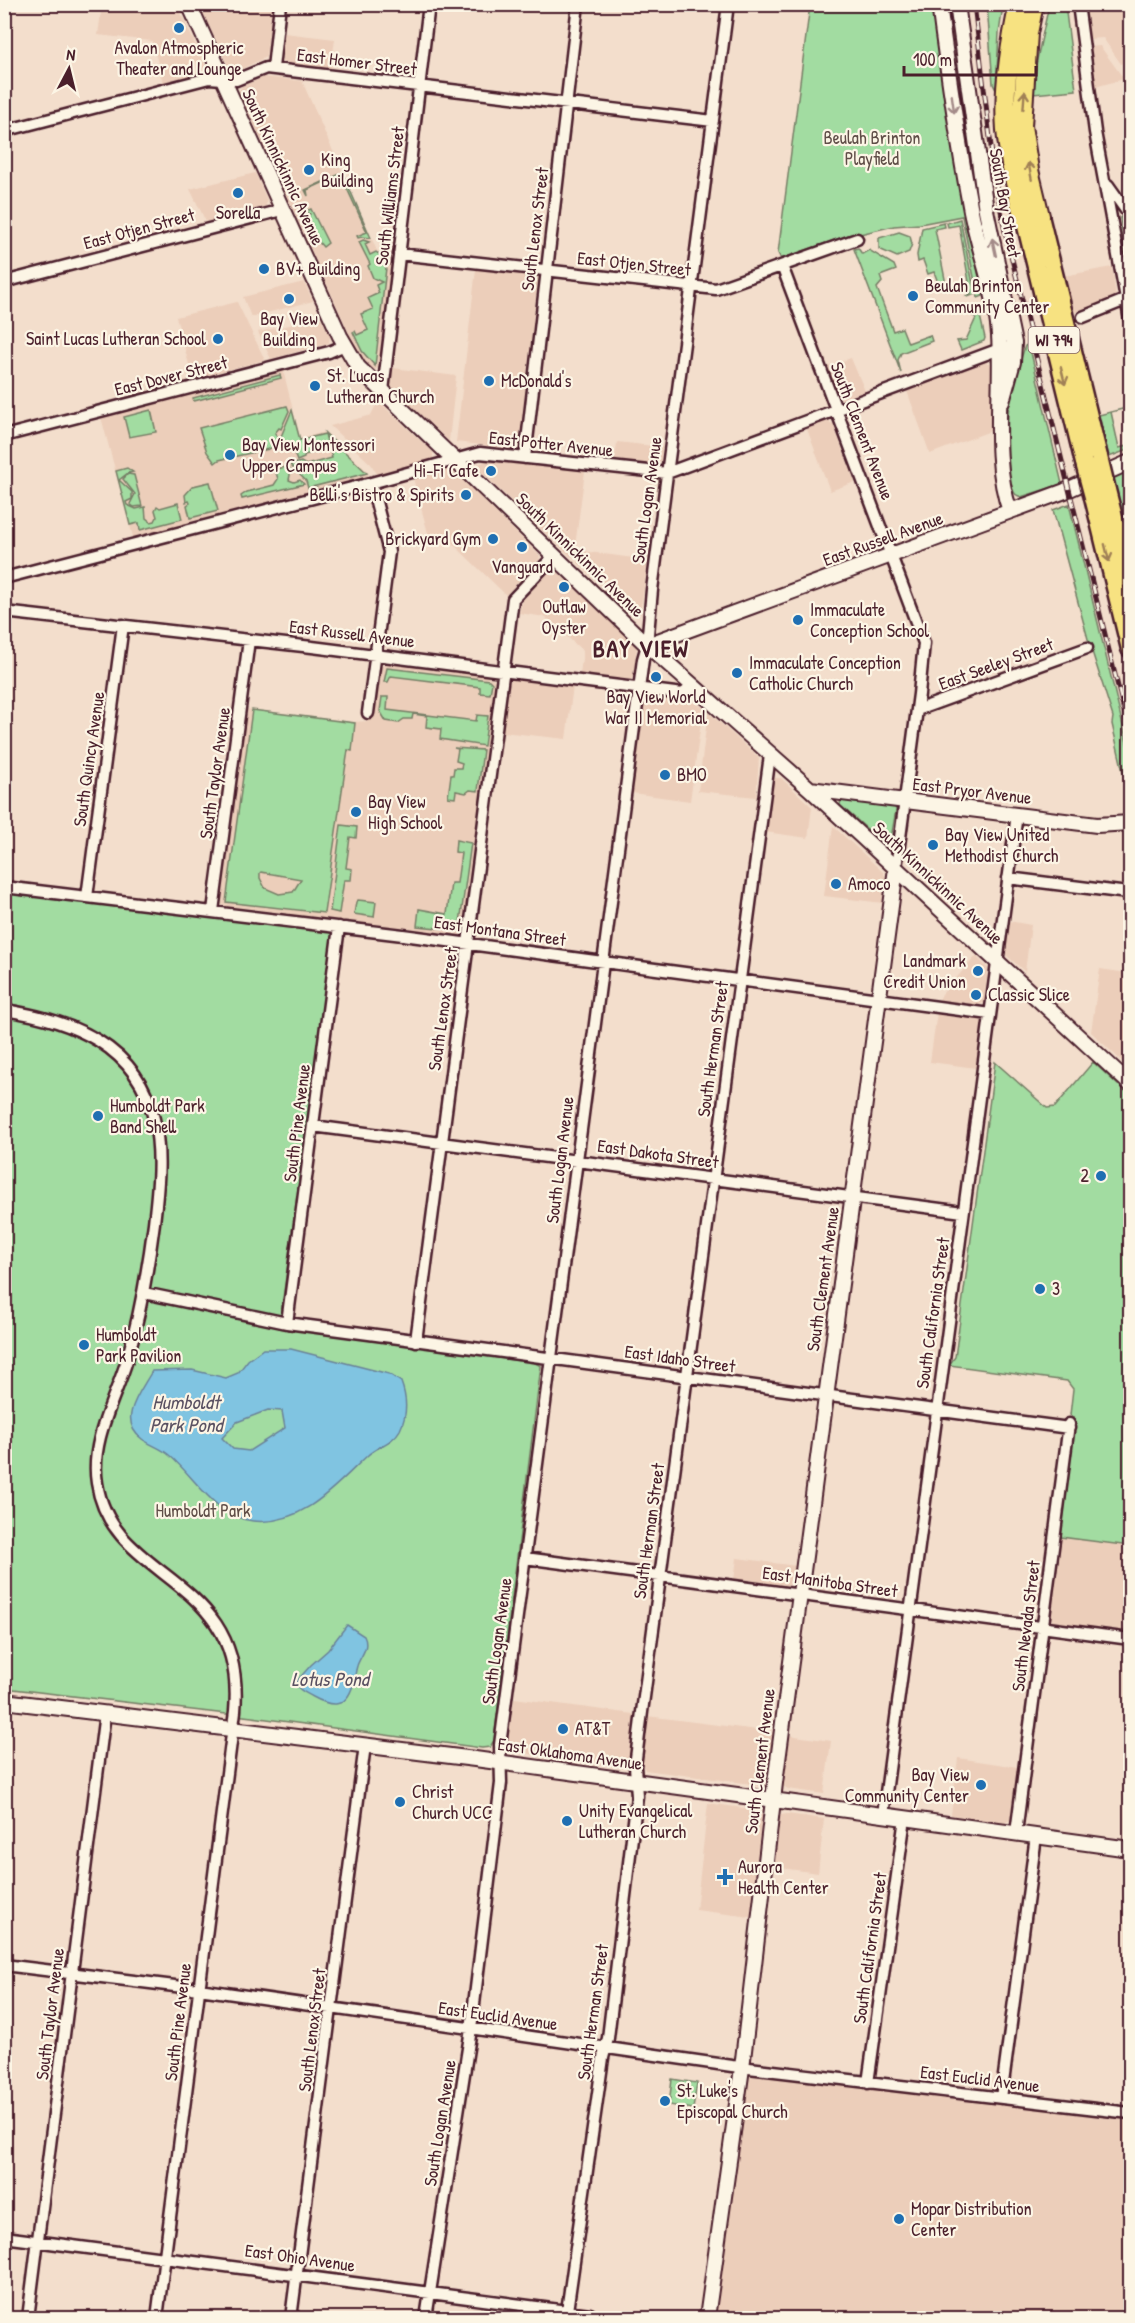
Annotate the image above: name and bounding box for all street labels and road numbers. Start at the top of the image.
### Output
street label: East Homer Street [296,42,419,81]
street label: South Kinnickinnic Avenue [236,85,331,249]
street label: South Williams Street [369,124,411,267]
street label: South Bay Street [984,146,1028,260]
street label: South Lenox Street [515,165,555,292]
street label: East Otjen Street [81,201,198,255]
street label: East Otjen Street [576,245,693,282]
road number: WI 794 [1028,327,1080,353]
street label: East Dover Street [112,349,231,402]
street label: South Clement Avenue [825,358,900,503]
street label: East Potter Avenue [488,425,614,462]
street label: South Logan Avenue [625,435,668,565]
street label: South Kinnickinnic Avenue [511,487,650,623]
street label: East Russell Avenue [819,505,946,572]
street label: East Russell Avenue [288,613,416,654]
street label: East Seeley Street [935,631,1057,696]
street label: South Quincy Avenue [67,690,110,828]
street label: South Taylor Avenue [193,706,236,840]
street label: East Pryor Avenue [911,771,1033,810]
street label: South Kinnickinnic Avenue [868,816,1009,950]
street label: East Montana Street [433,909,568,952]
street label: South Lenox Street [421,945,464,1072]
street label: South Herman Street [691,979,735,1118]
street label: South Pine Avenue [277,1063,316,1183]
street label: South Logan Avenue [539,1095,580,1225]
street label: East Dakota Street [596,1133,721,1174]
street label: South Clement Avenue [800,1205,845,1353]
street label: South California Street [910,1235,956,1390]
street label: East Idaho Street [623,1338,738,1379]
street label: South Herman Street [627,1461,671,1600]
street label: South Nevada Street [1005,1558,1046,1693]
street label: East Manitoba Street [761,1560,900,1603]
street label: South Logan Avenue [475,1576,518,1706]
street label: South Clement Avenue [738,1687,781,1835]
street label: East Oklahoma Avenue [496,1731,644,1776]
street label: South California Street [847,1870,893,2025]
street label: South Herman Street [571,1942,615,2081]
street label: South Taylor Avenue [29,1947,70,2081]
street label: South Pine Avenue [158,1962,197,2082]
street label: South Lenox Street [292,1966,332,2093]
street label: East Euclid Avenue [437,1995,559,2036]
street label: South Logan Avenue [417,2058,462,2188]
street label: East Euclid Avenue [919,2059,1041,2098]
street label: East Ohio Avenue [243,2237,357,2278]

